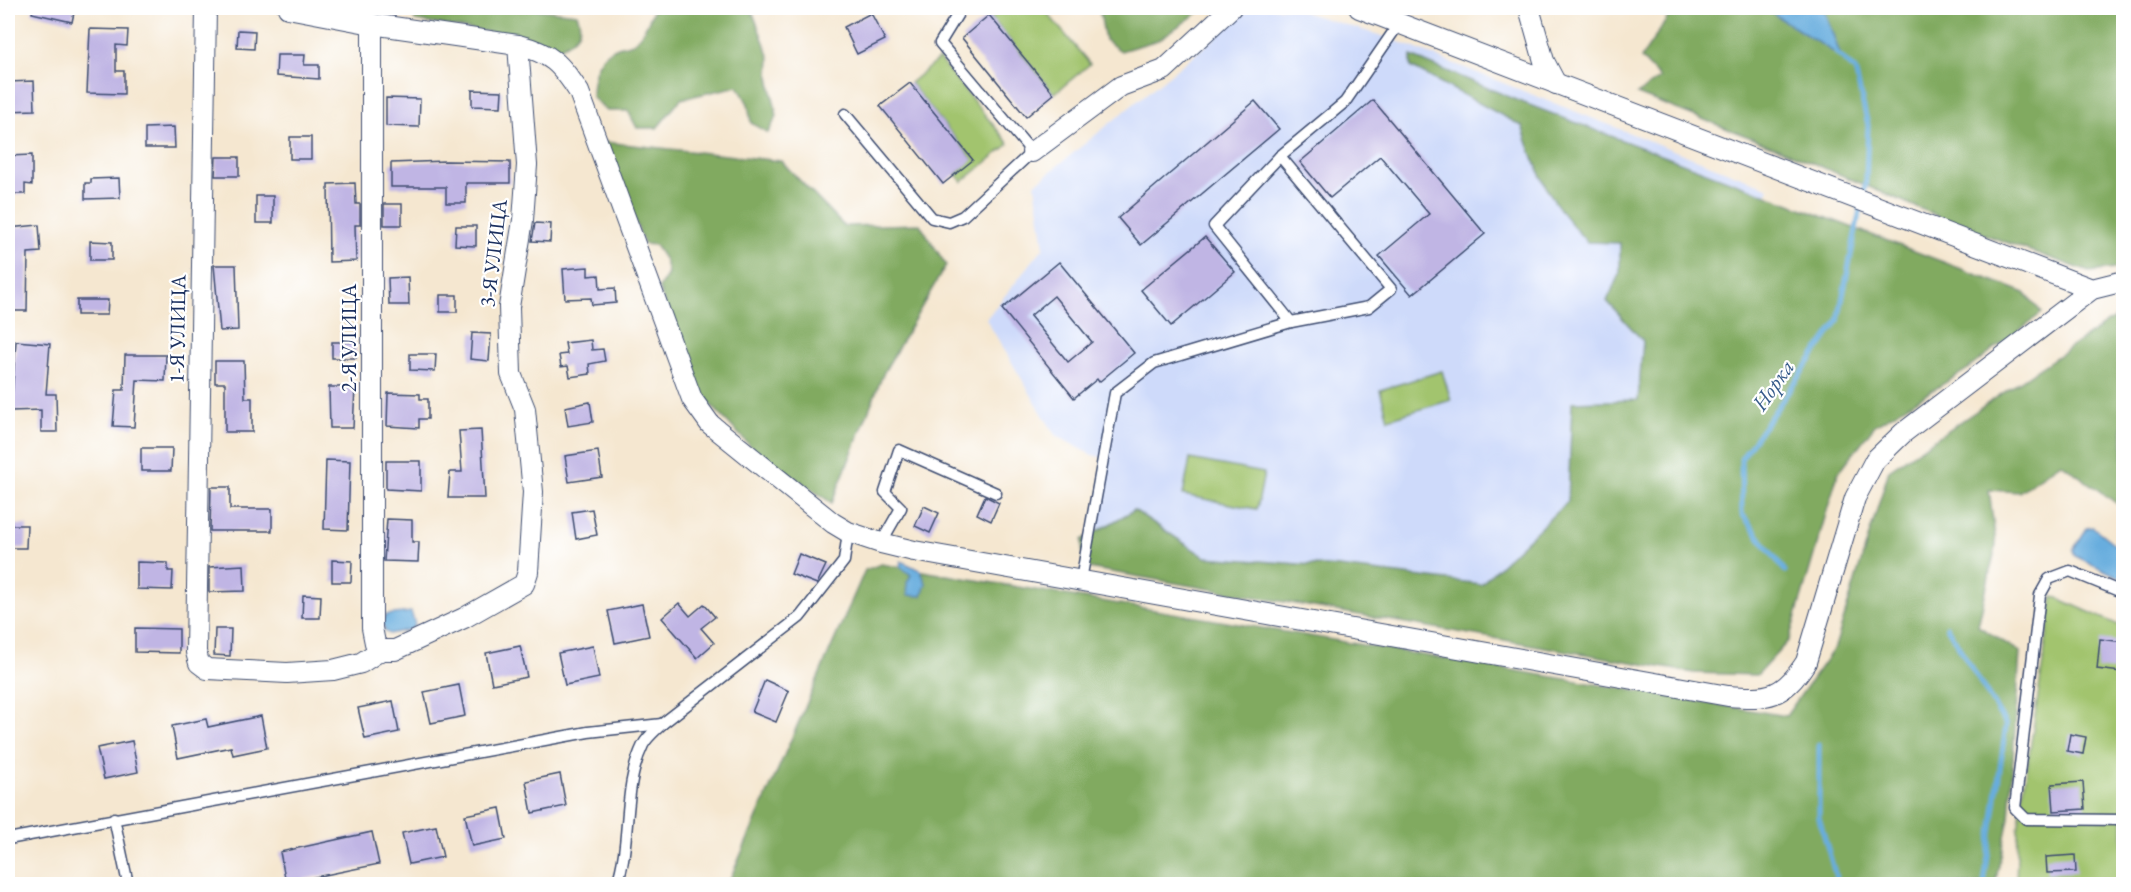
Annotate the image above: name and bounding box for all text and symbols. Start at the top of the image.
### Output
street label: 3-Я УЛИЦА [473,197,513,309]
street label: 1-Я УЛИЦА [163,274,191,384]
street label: 2-Я УЛИЦА [335,283,362,392]
water label: Норка [1745,354,1801,417]

